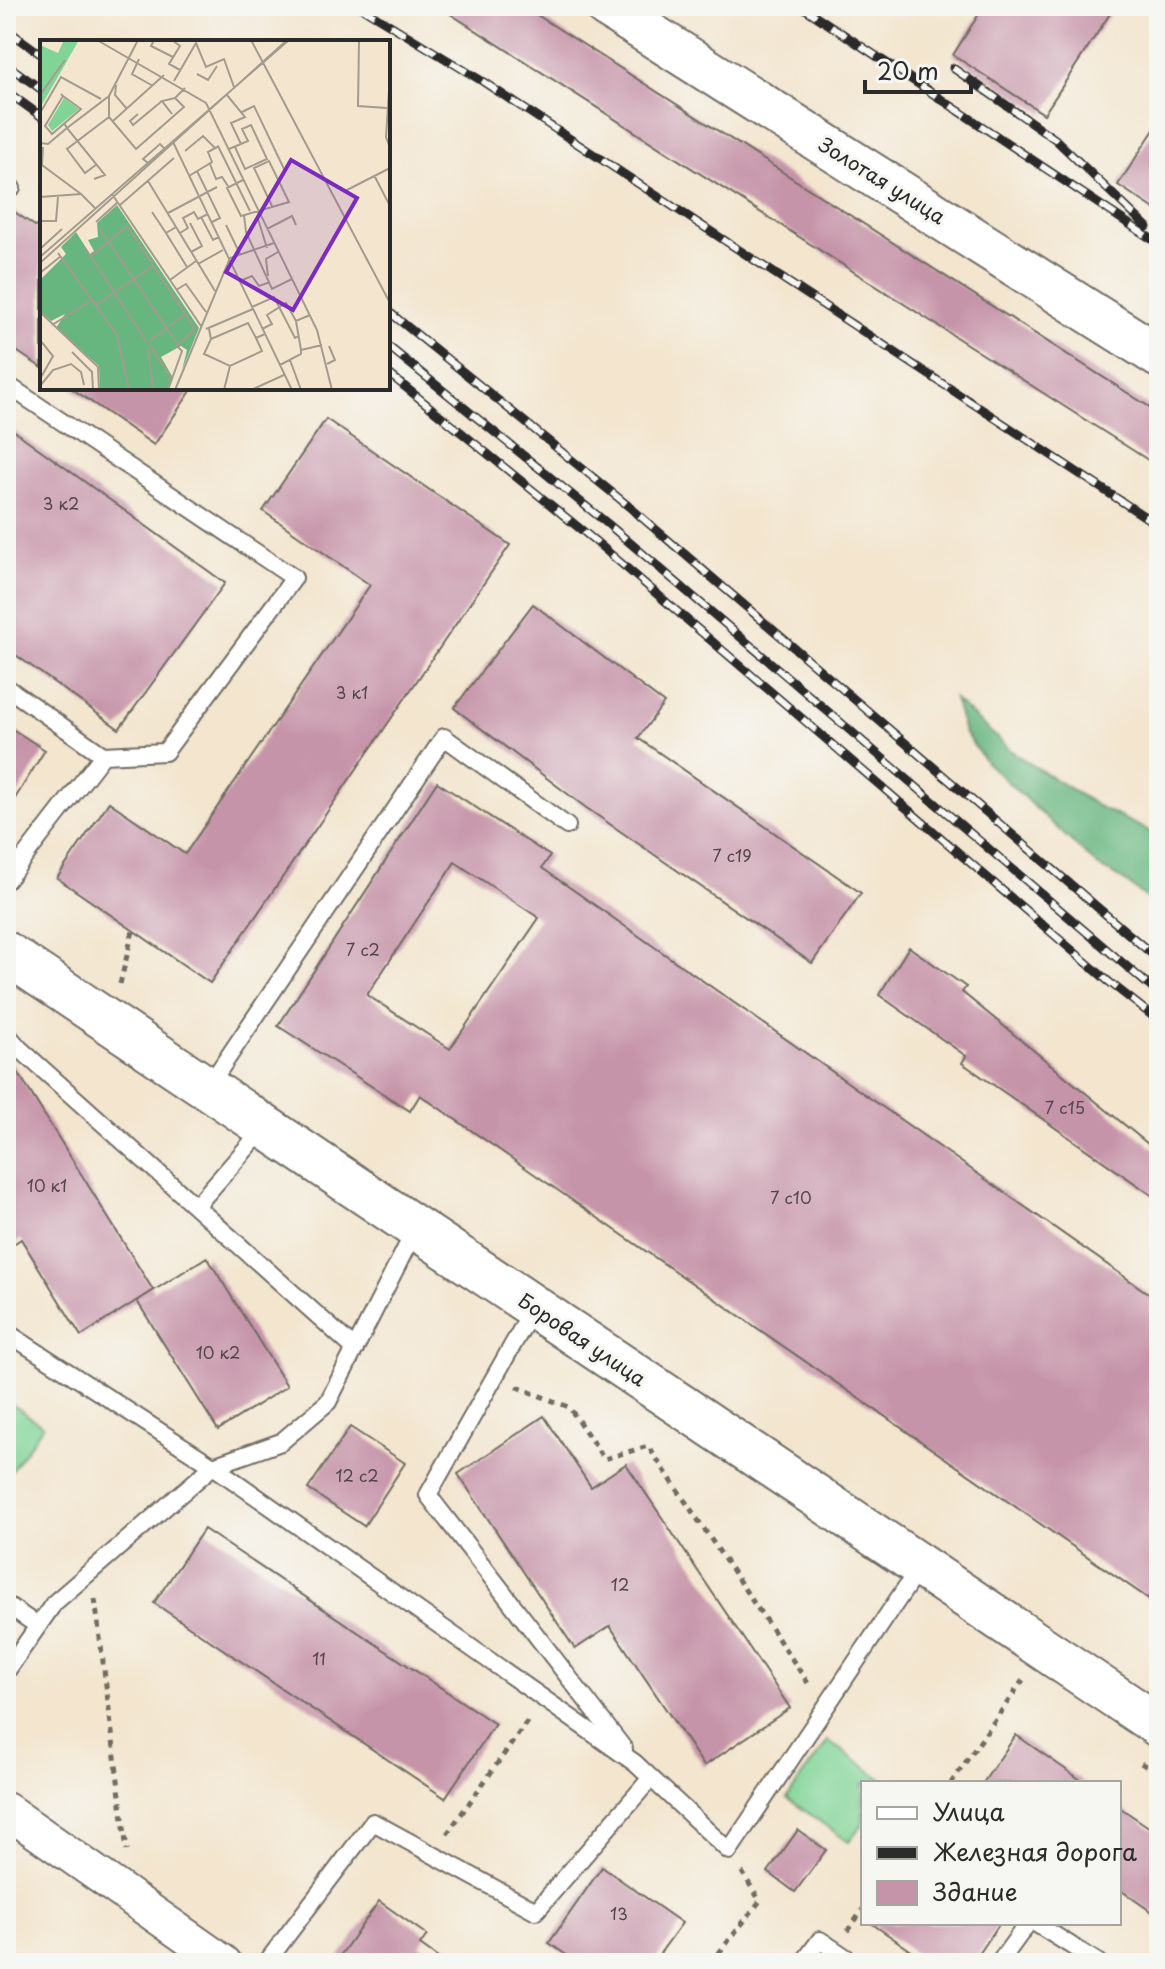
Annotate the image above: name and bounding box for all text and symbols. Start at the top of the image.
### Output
inset map [40,40,390,390]
scale bar [865,44,971,94]
text: 20 m [877,52,939,88]
street label: Золотая улица [813,129,952,231]
house number: 3 к2 [43,491,79,515]
house number: 3 к1 [336,680,368,704]
house number: 7 с19 [712,843,752,867]
house number: 7 с2 [346,937,380,961]
house number: 7 с15 [1045,1095,1085,1119]
house number: 10 к1 [27,1173,67,1197]
house number: 7 с10 [770,1185,812,1209]
street label: Боровая улица [513,1285,653,1393]
house number: 10 к2 [196,1340,240,1364]
house number: 12 с2 [335,1463,379,1487]
house number: 12 [611,1572,629,1596]
house number: 11 [312,1646,326,1670]
legend [861,1781,1121,1925]
text: Улица [933,1793,1005,1829]
text: Железная дорога [933,1833,1137,1869]
text: Здание [933,1873,1018,1909]
house number: 13 [610,1901,628,1925]

